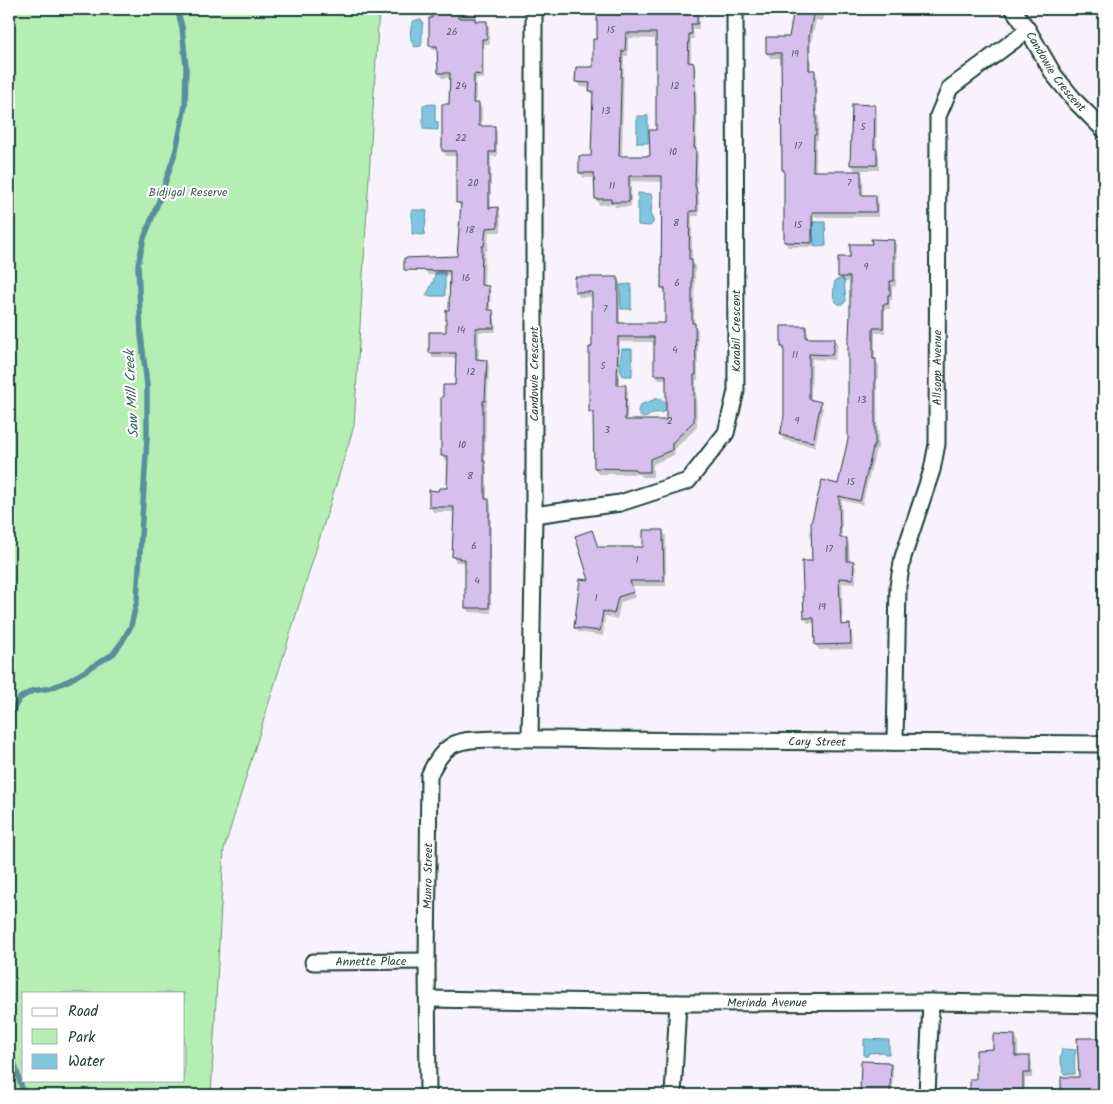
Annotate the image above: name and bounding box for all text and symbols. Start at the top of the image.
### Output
house number: 15 [607,22,616,38]
house number: 26 [446,24,458,40]
street label: Candowie Crescent [1021,27,1091,117]
house number: 19 [791,46,799,62]
house number: 24 [455,78,467,94]
house number: 12 [671,78,680,94]
house number: 13 [602,103,611,119]
house number: 5 [860,119,866,135]
house number: 22 [455,130,467,146]
house number: 17 [794,138,802,154]
house number: 10 [669,144,677,160]
house number: 20 [468,175,478,191]
house number: 7 [847,175,852,191]
house number: 11 [609,178,615,194]
park label: Bidjigal Reserve [149,183,228,202]
house number: 8 [673,215,680,231]
house number: 15 [794,217,803,233]
house number: 18 [465,222,476,238]
house number: 9 [864,259,869,275]
house number: 16 [462,270,470,286]
house number: 6 [674,275,680,291]
street label: Karabil Crescent [727,289,746,372]
house number: 7 [603,301,608,317]
house number: 14 [457,322,466,338]
street label: Candowie Crescent [525,326,544,422]
street label: Allsopp Avenue [928,329,947,405]
house number: 4 [672,342,678,358]
water label: Saw Mill Creek [119,347,145,439]
house number: 11 [792,347,798,363]
house number: 5 [600,358,606,374]
house number: 12 [467,364,476,380]
house number: 13 [858,392,867,408]
house number: 2 [667,413,673,429]
house number: 9 [795,413,800,429]
house number: 3 [604,422,610,438]
house number: 10 [458,437,466,453]
house number: 8 [467,468,474,484]
house number: 15 [847,474,856,490]
house number: 6 [471,538,477,554]
house number: 17 [825,541,833,557]
house number: 1 [635,552,639,568]
house number: 4 [474,573,480,589]
house number: 1 [594,590,598,606]
house number: 19 [818,599,826,615]
street label: Cary Street [788,732,846,751]
street label: Munro Street [418,842,438,909]
street label: Annette Place [335,952,407,971]
legend [22,992,185,1082]
street label: Merinda Avenue [727,993,808,1012]
text: Road [68,1000,99,1024]
text: Park [68,1026,96,1050]
text: Water [68,1050,105,1074]

